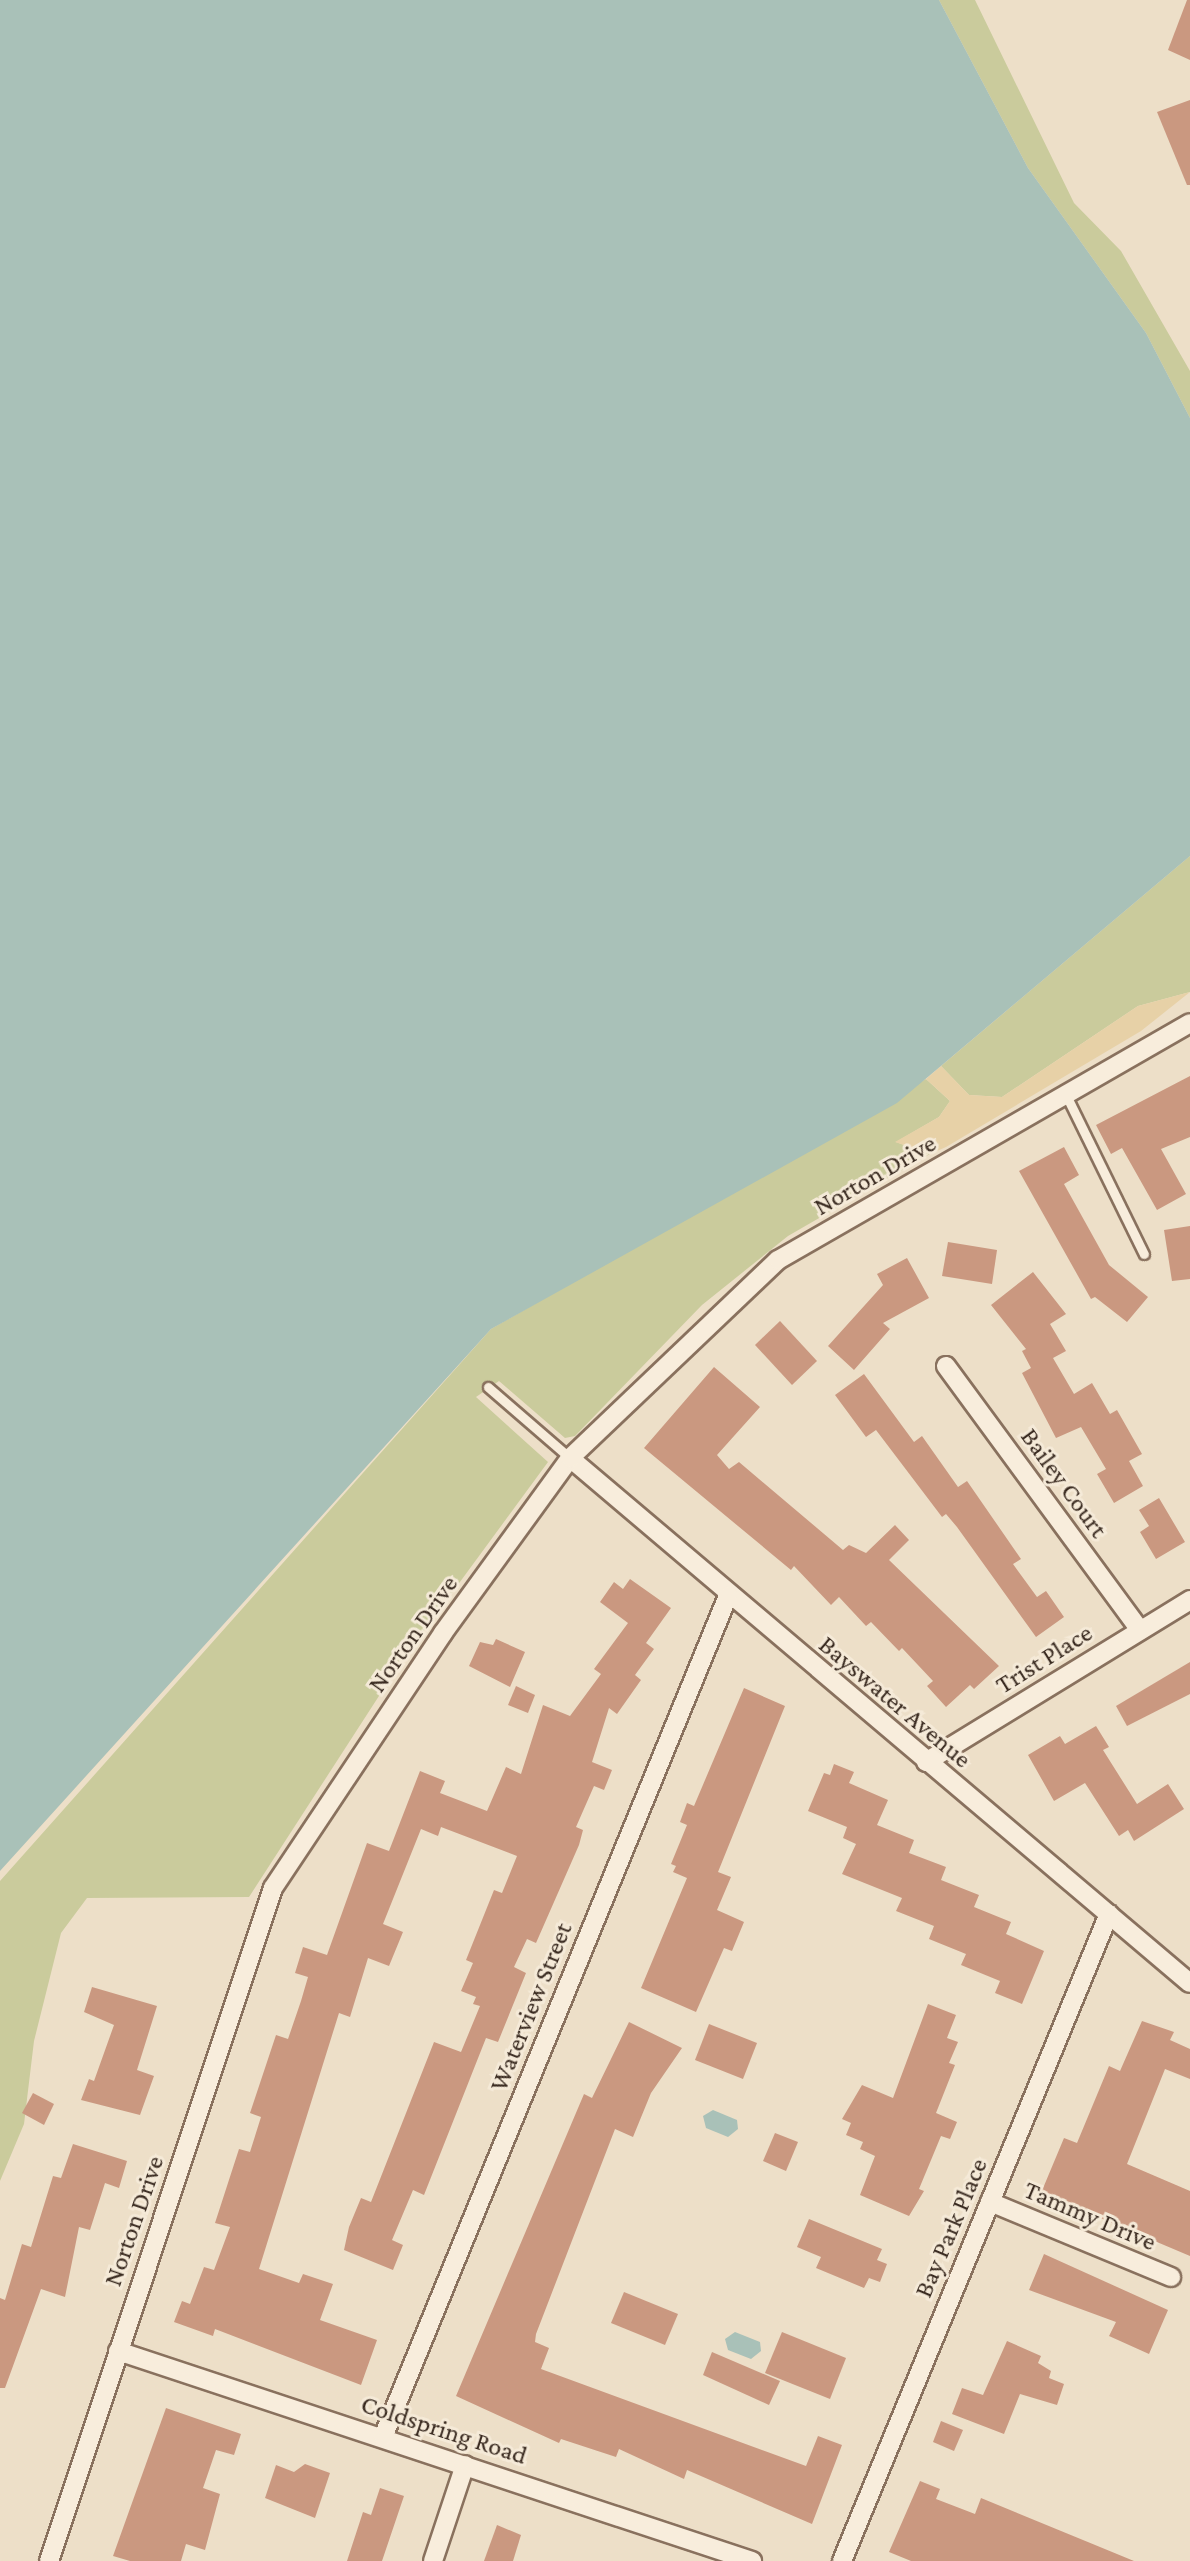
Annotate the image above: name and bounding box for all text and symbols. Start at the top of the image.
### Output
street label: Norton Drive [808,1128,942,1222]
street label: Bailey Court [1014,1422,1114,1544]
street label: Norton Drive [361,1569,465,1699]
street label: Trist Place [990,1617,1098,1701]
street label: Bayswater Avenue [812,1629,978,1775]
street label: Waterview Street [483,1918,579,2096]
street label: Norton Drive [97,2152,171,2290]
street label: Bay Park Place [908,2154,994,2302]
street label: Tammy Drive [1019,2174,1161,2258]
street label: Coldspring Road [357,2388,531,2472]

